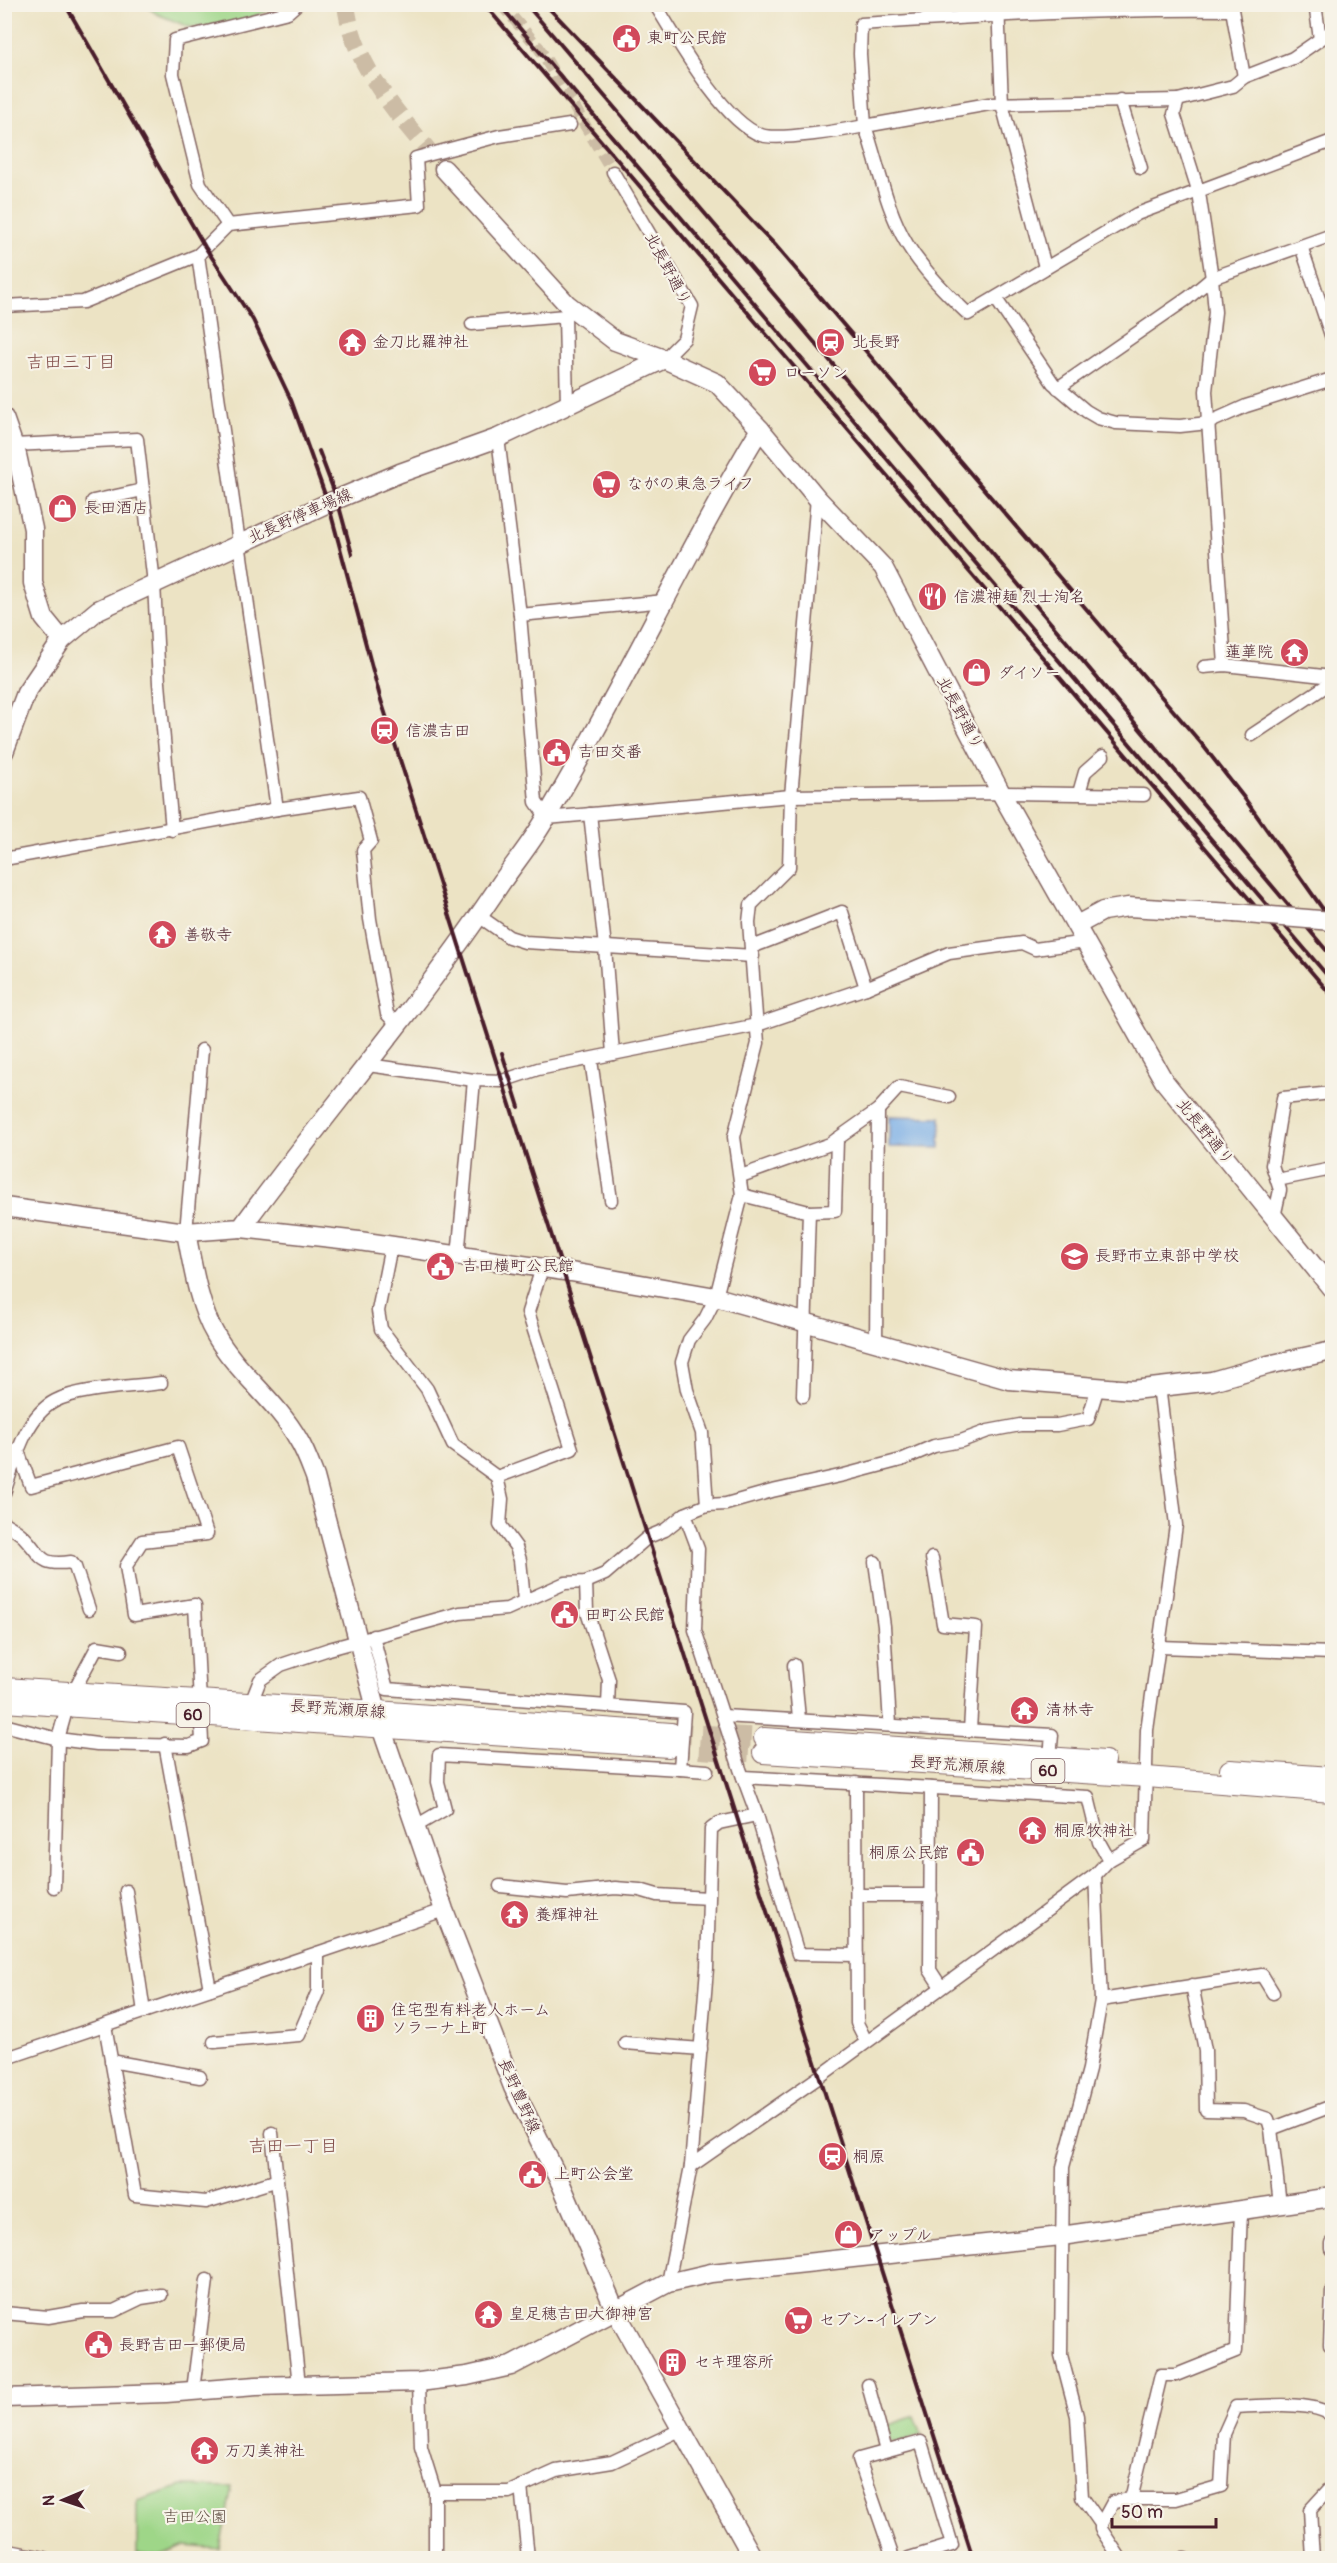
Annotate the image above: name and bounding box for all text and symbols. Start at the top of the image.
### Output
public building icon: 東町公民館 [610,22,642,54]
place label: 東町公民館 [647,28,727,48]
street label: 北長野通り [640,229,696,309]
temple icon: 金刀比羅神社 [336,326,368,358]
station icon: 北長野 [815,326,847,358]
place label: 金刀比羅神社 [373,332,469,352]
place label: 北長野 [852,332,900,352]
district label: 吉田三丁目 [26,351,116,374]
supermarket icon: ローソン [747,357,779,389]
place label: ローソン [784,363,848,383]
supermarket icon: ながの東急ライフ [590,468,622,500]
place label: ながの東急ライフ [627,474,754,494]
street label: 北長野停車場線 [245,484,355,548]
shop icon: 長田酒店 [47,492,79,524]
place label: 長田酒店 [84,498,148,518]
restaurant icon: 信濃神麺 烈士洵名 [917,581,949,613]
place label: 信濃神麺 烈士洵名 [954,587,1085,607]
temple icon: 蓮華院 [1278,636,1310,668]
place label: 蓮華院 [1225,642,1273,662]
shop icon: ダイソー [961,657,993,689]
place label: ダイソー [998,663,1060,683]
street label: 北長野通り [932,673,988,753]
station icon: 信濃吉田 [369,715,401,747]
place label: 信濃吉田 [406,721,470,741]
public building icon: 吉田交番 [541,736,573,768]
place label: 吉田交番 [578,742,642,762]
temple icon: 善敬寺 [147,919,179,951]
place label: 善敬寺 [184,925,232,945]
street label: 北長野通り [1172,1095,1238,1169]
school or university icon: 長野市立東部中学校 [1058,1240,1090,1272]
place label: 長野市立東部中学校 [1095,1246,1239,1266]
public building icon: 吉田横町公民館 [425,1250,457,1282]
place label: 吉田横町公民館 [462,1256,574,1276]
public building icon: 田町公民館 [548,1599,580,1631]
place label: 田町公民館 [585,1605,665,1625]
temple icon: 清林寺 [1009,1694,1041,1726]
street label: 長野荒瀬原線 [289,1696,387,1722]
place label: 清林寺 [1046,1700,1094,1720]
road number: 60 [176,1703,210,1727]
street label: 長野荒瀬原線 [909,1752,1007,1778]
road number: 60 [1032,1759,1064,1783]
temple icon: 桐原牧神社 [1017,1815,1049,1847]
place label: 桐原牧神社 [1054,1821,1134,1841]
public building icon: 桐原公民館 [954,1837,986,1869]
place label: 桐原公民館 [869,1843,949,1863]
temple icon: 養輝神社 [498,1899,530,1931]
place label: 養輝神社 [535,1905,599,1925]
place label: 住宅型有料老人ホーム ソラーナ上町 [391,2000,550,2038]
building icon: 住宅型有料老人ホーム ソラーナ上町 [354,2003,386,2035]
street label: 長野豊野線 [494,2055,544,2137]
district label: 吉田一丁目 [248,2135,338,2158]
station icon: 桐原 [816,2141,848,2173]
place label: 桐原 [853,2147,885,2167]
public building icon: 上町公会堂 [517,2158,549,2190]
place label: 上町公会堂 [554,2164,634,2184]
shop icon: アップル [832,2219,864,2251]
place label: アップル [869,2225,932,2245]
temple icon: 皇足穂吉田大御神宮 [472,2298,504,2330]
place label: 皇足穂吉田大御神宮 [509,2304,653,2324]
supermarket icon: セブン-イレブン [782,2304,814,2336]
place label: セブン-イレブン [819,2310,938,2330]
public building icon: 長野吉田一郵便局 [82,2329,114,2361]
place label: 長野吉田一郵便局 [119,2335,247,2355]
building icon: セキ理容所 [657,2346,689,2378]
place label: セキ理容所 [694,2352,774,2372]
temple icon: 万刀美神社 [188,2435,220,2467]
place label: 万刀美神社 [225,2441,305,2461]
north arrow [33,2470,93,2530]
scale bar [1112,2491,1216,2529]
text: N [39,2495,59,2506]
text: 50 m [1121,2501,1163,2524]
park label: 吉田公園 [163,2507,227,2527]

